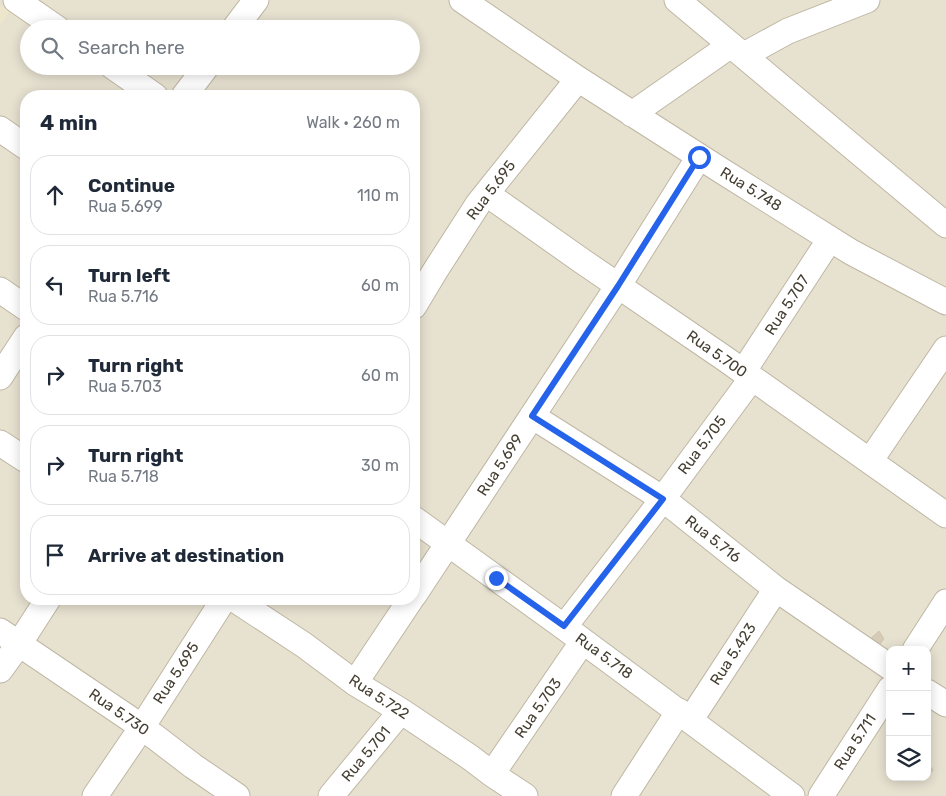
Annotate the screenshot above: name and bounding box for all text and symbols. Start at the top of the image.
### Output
search box [20,20,420,75]
icon: search [38,34,66,62]
text: Search here [78,36,185,59]
text: 4 min [40,110,98,135]
text: Walk · 260 m [306,113,400,132]
route start [688,146,711,169]
street label: Rua 5.695 [463,157,519,223]
street label: Rua 5.748 [717,163,785,215]
text: Continue [88,174,175,197]
icon: ahead [41,181,69,209]
text: 110 m [357,186,399,205]
text: Rua 5.699 [88,197,163,216]
text: Turn left [88,264,170,287]
icon: left [41,271,69,299]
street label: Rua 5.707 [761,271,813,338]
text: 60 m [361,276,399,295]
text: Rua 5.716 [88,287,158,306]
street label: Rua 5.700 [683,327,751,381]
text: Turn right [88,354,183,377]
icon: right [41,361,69,389]
text: 60 m [361,366,399,385]
text: Rua 5.703 [88,377,162,396]
street label: Rua 5.705 [674,412,730,478]
street label: Rua 5.699 [473,431,527,499]
text: Turn right [88,444,183,467]
icon: right [41,451,69,479]
text: 30 m [361,456,399,475]
text: Rua 5.718 [88,467,159,486]
street label: Rua 5.716 [681,512,745,566]
icon: arrive [41,541,69,569]
text: Arrive at destination [88,544,284,567]
route end [485,567,508,590]
street label: Rua 5.423 [706,620,760,688]
street label: Rua 5.718 [572,629,636,683]
street label: Rua 5.695 [149,639,203,707]
map controls [886,646,931,781]
button: + [886,646,931,691]
street label: Rua 5.722 [345,671,413,723]
street label: Rua 5.703 [511,675,565,741]
street label: Rua 5.730 [86,685,152,739]
button: − [886,691,931,736]
street label: Rua 5.711 [830,710,880,774]
street label: Rua 5.701 [338,723,394,785]
button: layers [886,736,931,781]

